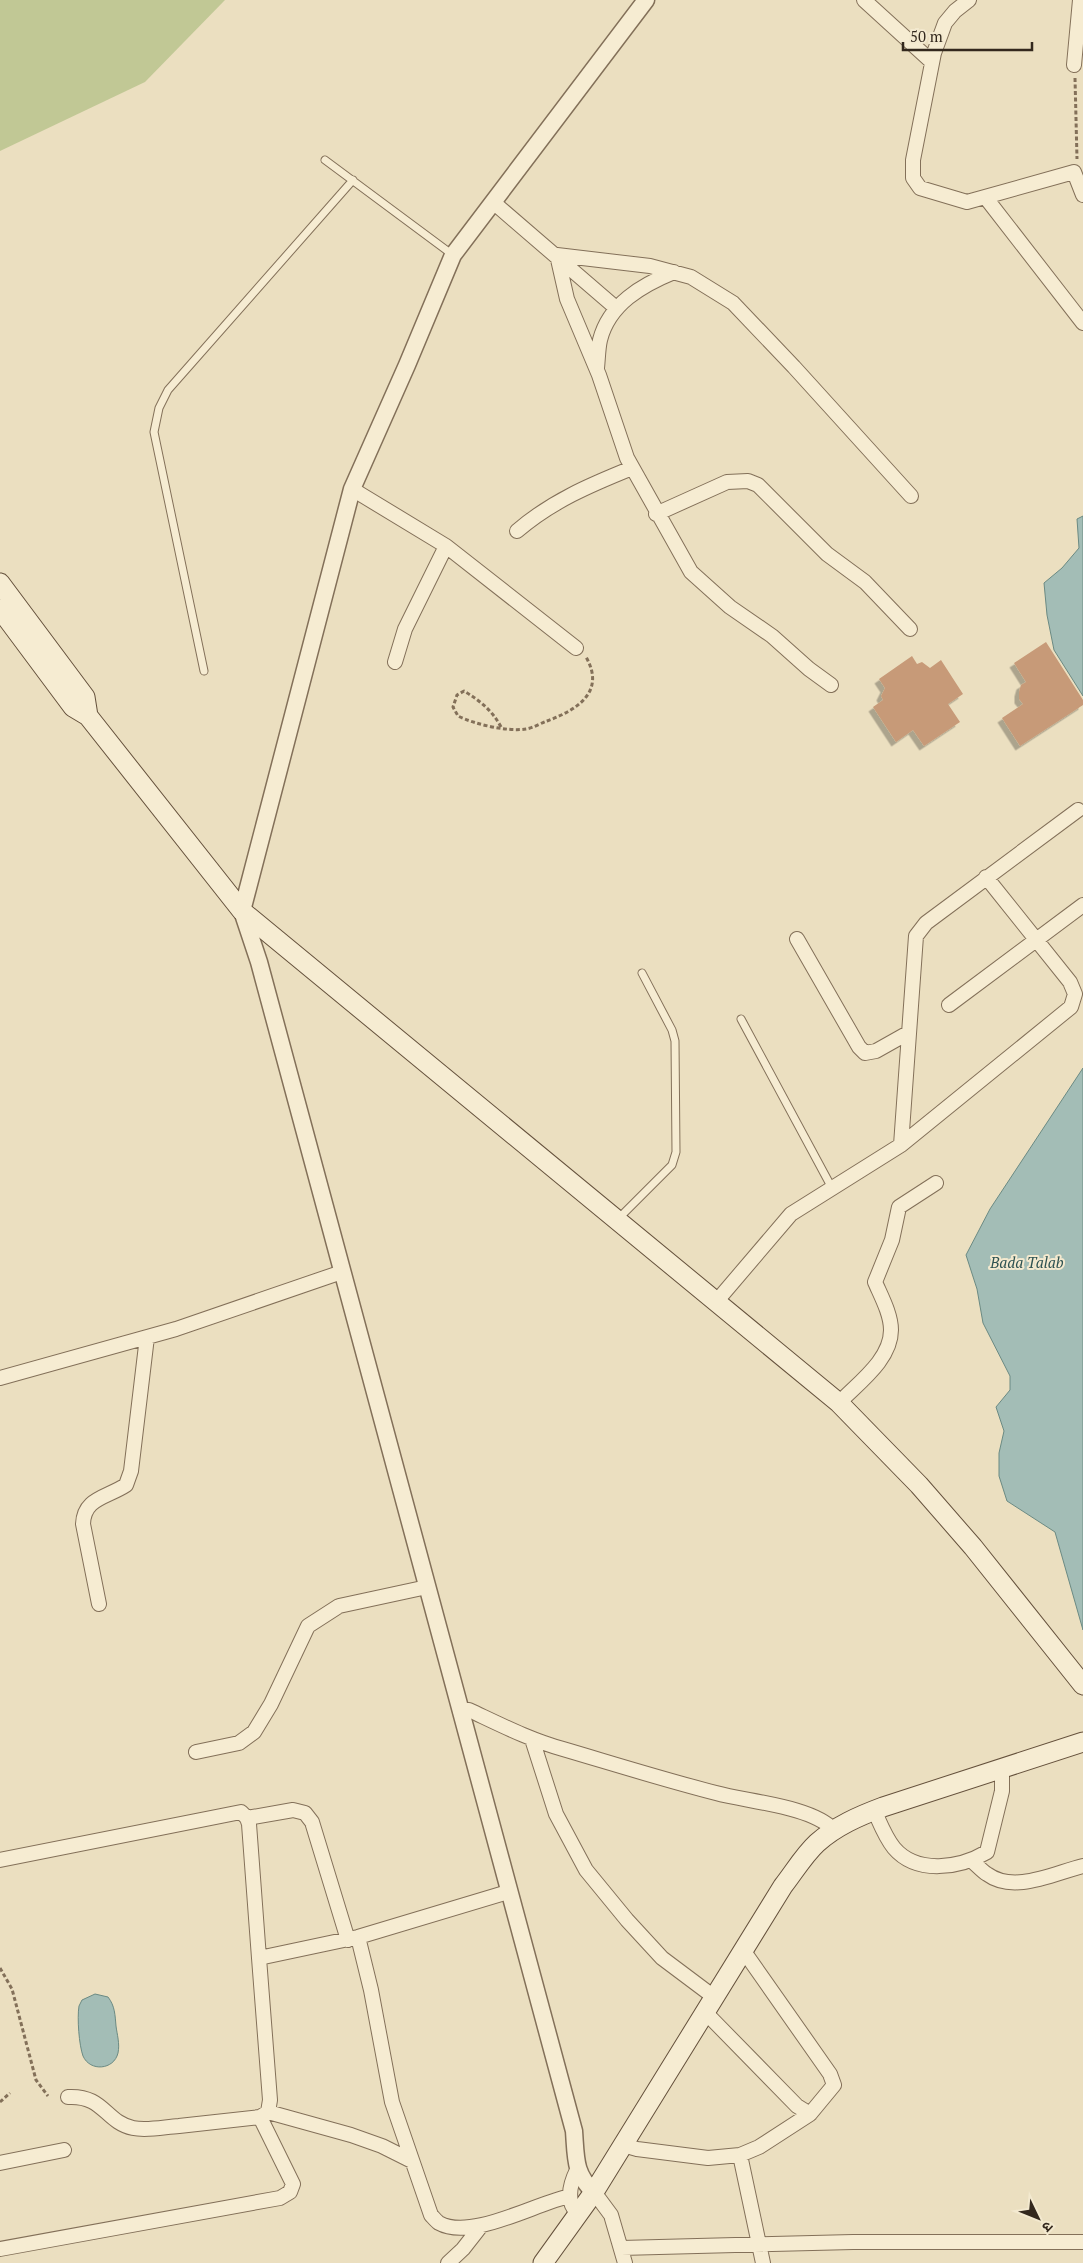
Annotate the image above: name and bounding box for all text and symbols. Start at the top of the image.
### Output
scale bar [903,20,1032,52]
text: 50 m [910,26,943,46]
water label: Bada Talab [989,1252,1064,1272]
north arrow [1013,2193,1063,2243]
text: उ [1038,2218,1058,2237]

